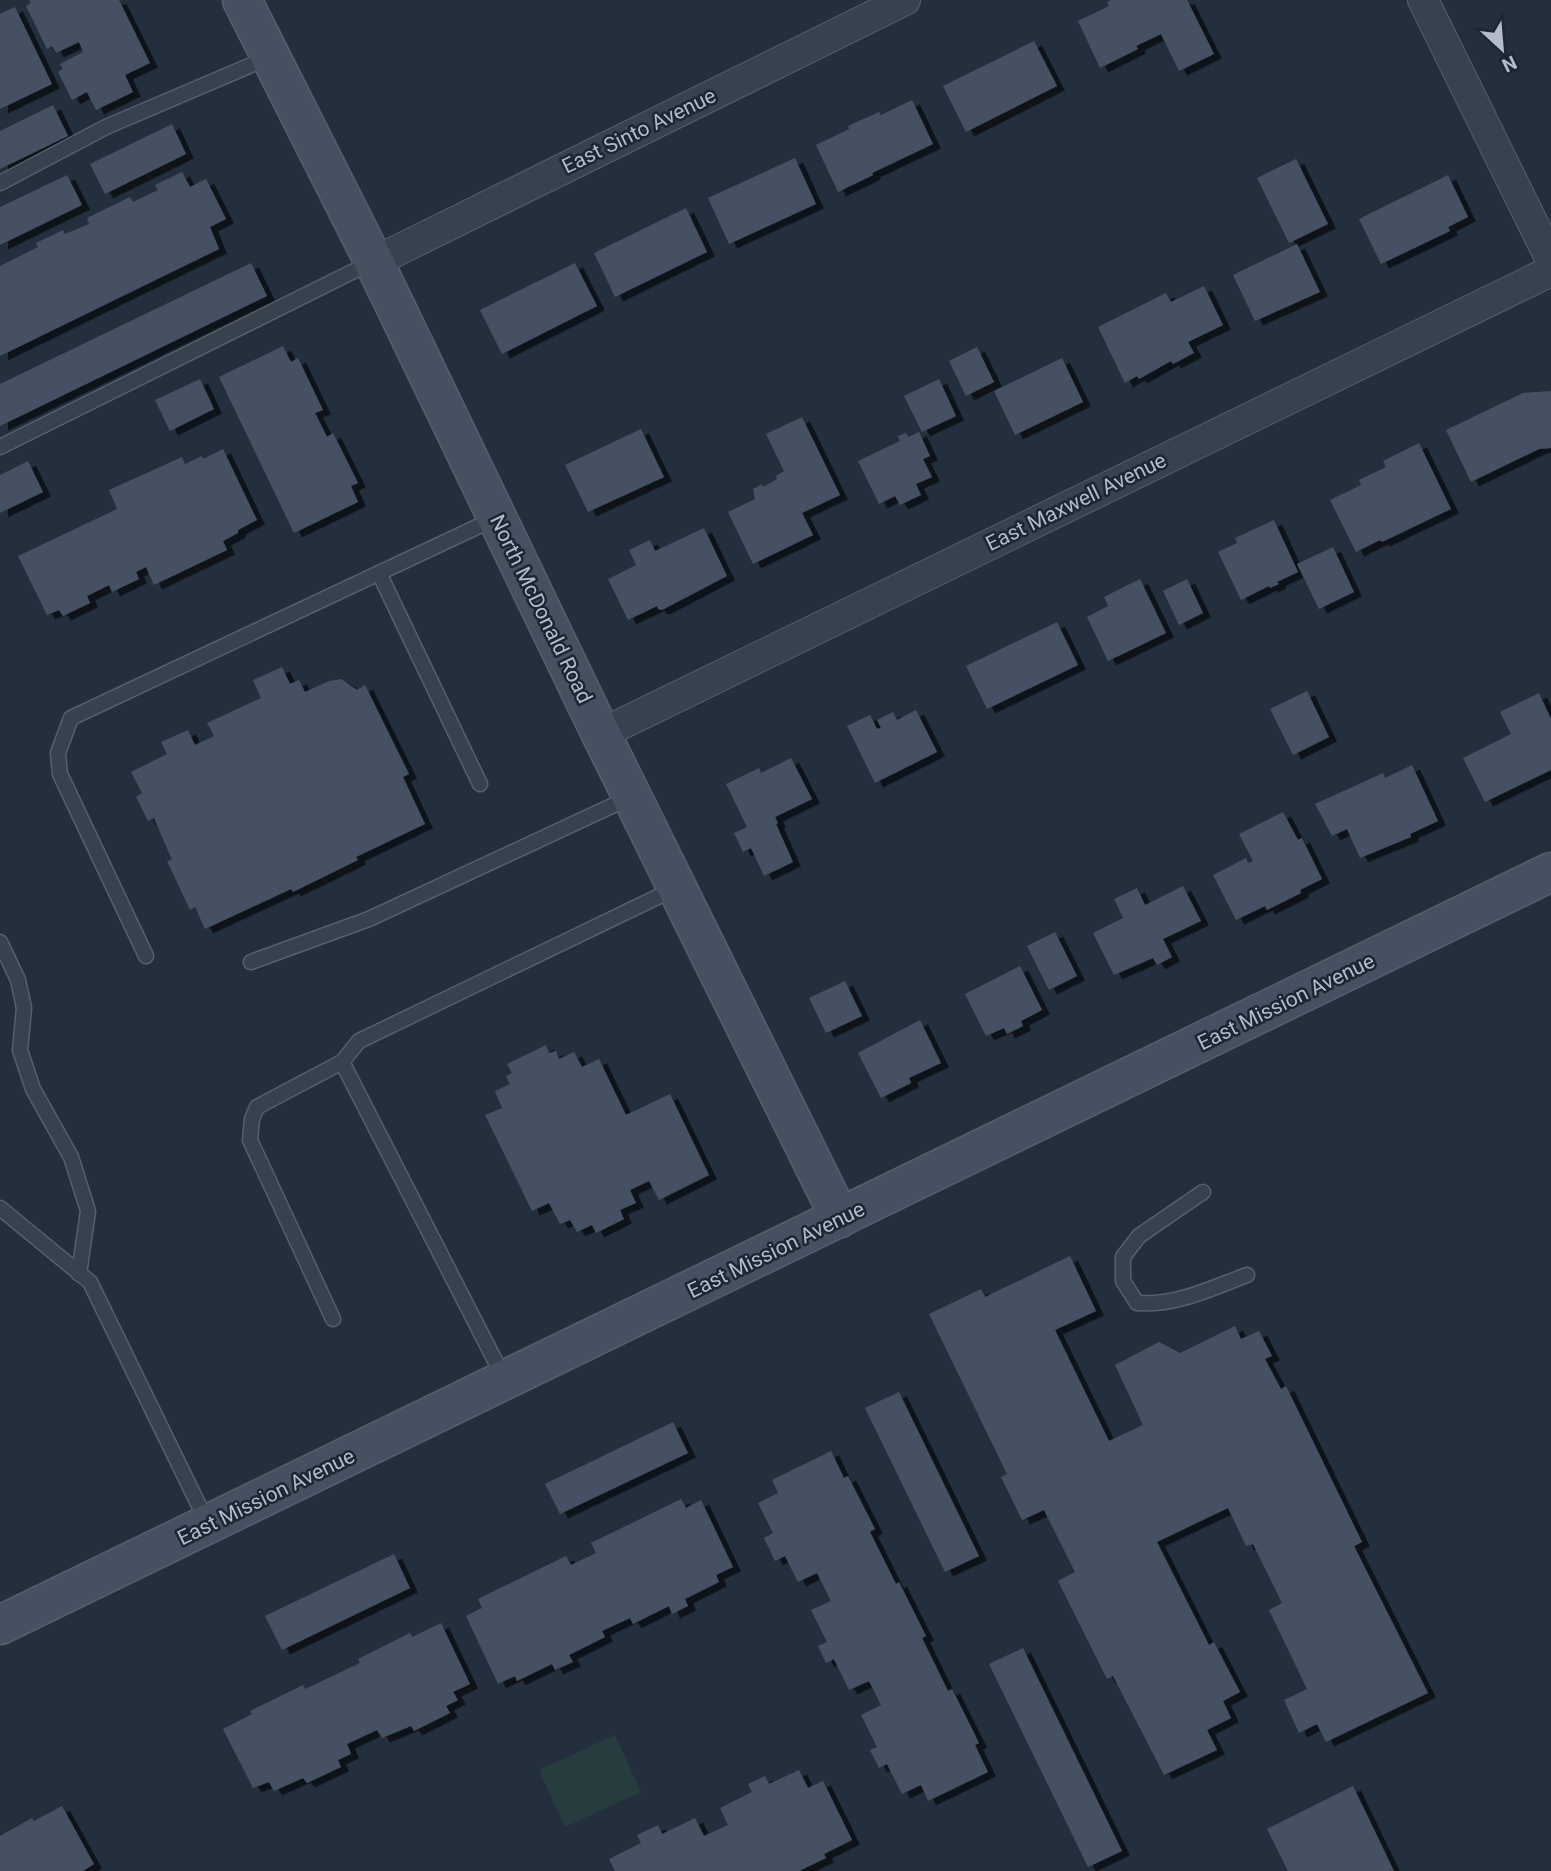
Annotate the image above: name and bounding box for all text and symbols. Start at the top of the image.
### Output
north arrow [1467,14,1537,84]
text: N [1498,51,1520,77]
street label: East Sinto Avenue [558,83,720,179]
street label: East Maxwell Avenue [982,448,1170,556]
street label: North McDonald Road [485,511,597,707]
street label: East Mission Avenue [1194,949,1378,1055]
street label: East Mission Avenue [684,1197,868,1303]
street label: East Mission Avenue [174,1444,358,1550]

